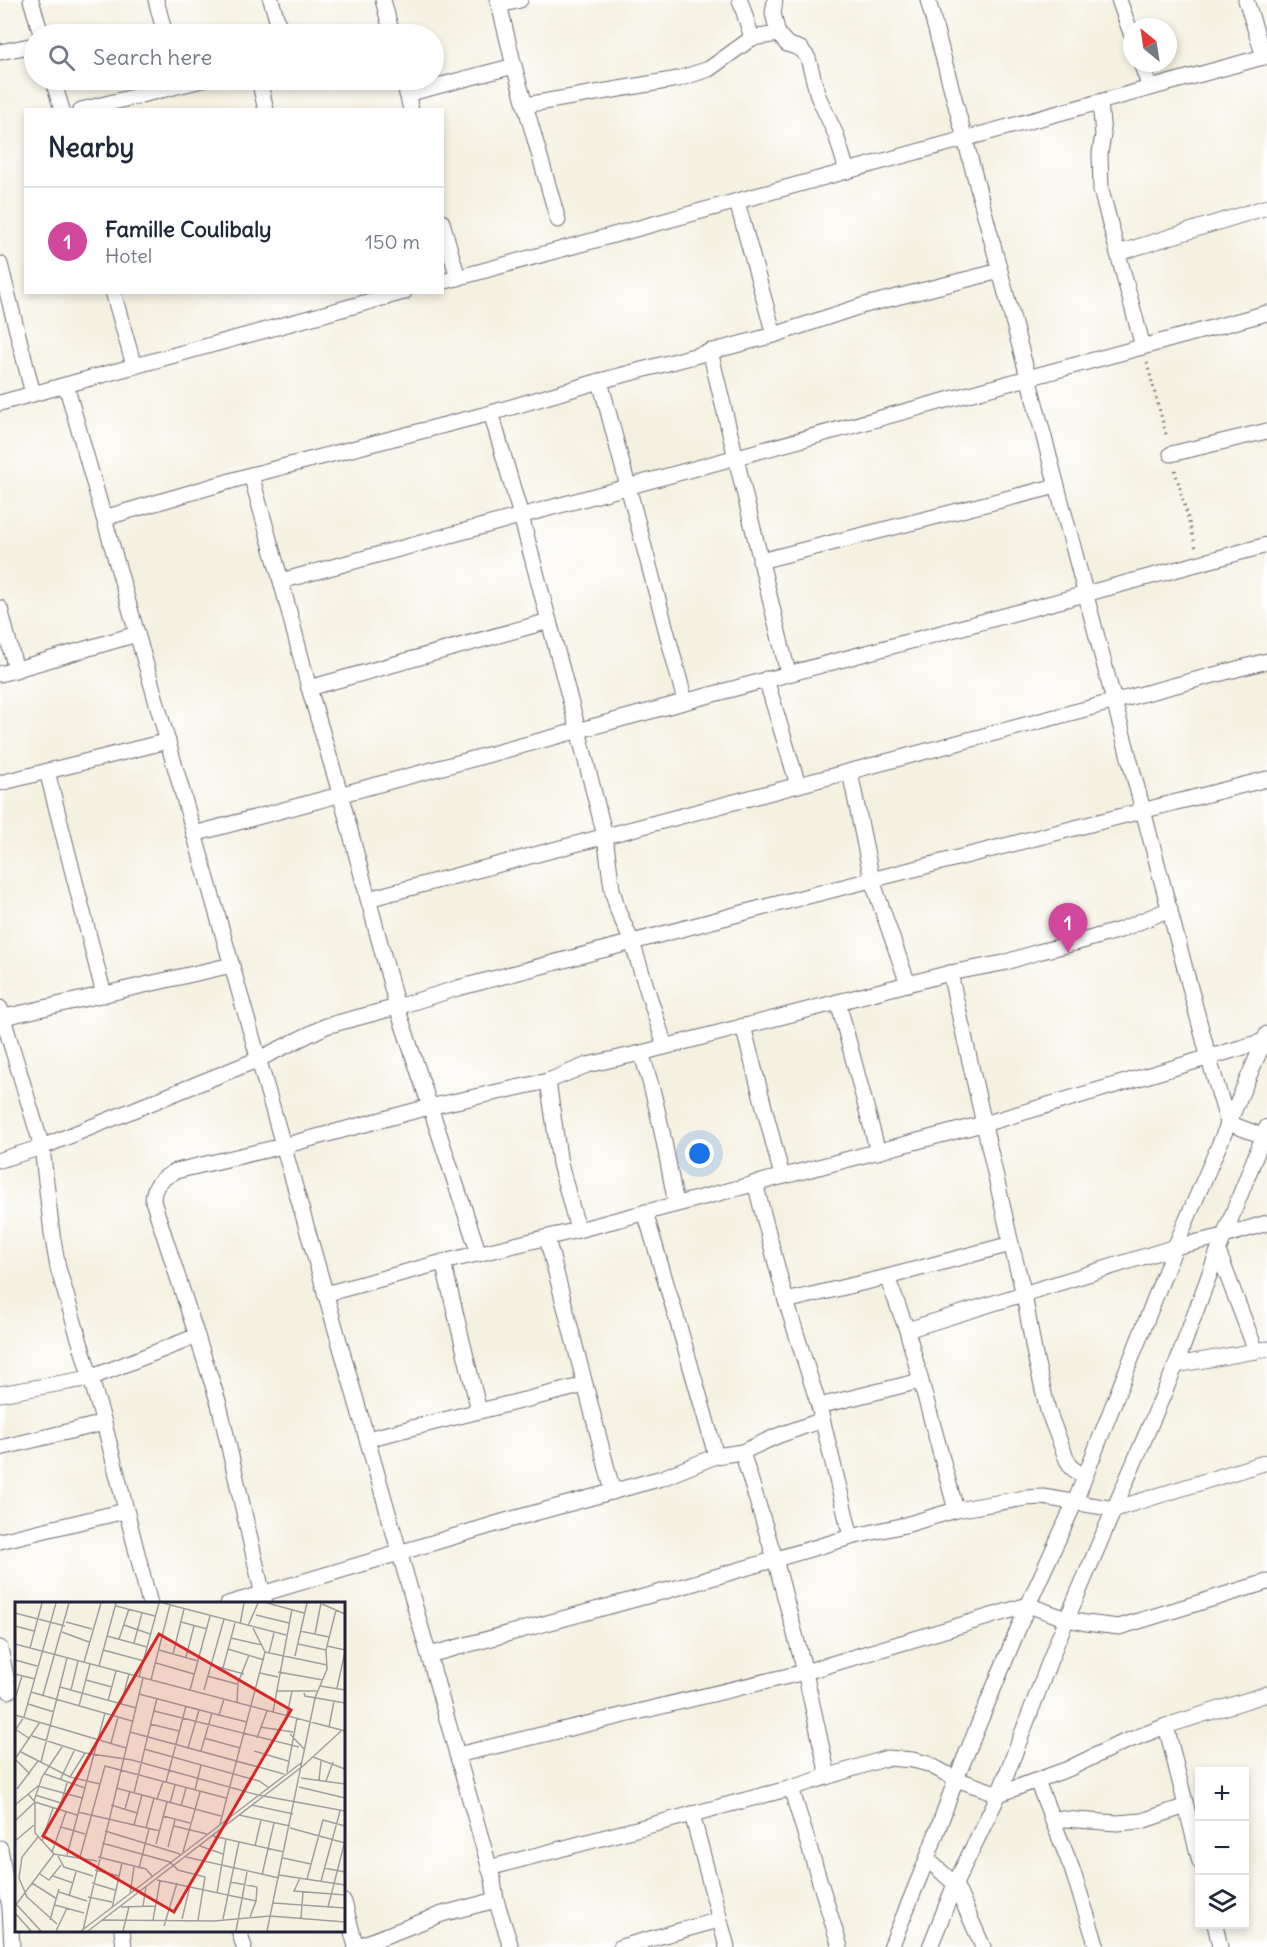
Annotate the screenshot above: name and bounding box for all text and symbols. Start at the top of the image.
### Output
north arrow [1123,18,1177,72]
search box [24,24,444,90]
icon: search [45,41,78,74]
text: Search here [93,43,212,71]
text: Nearby [48,131,134,164]
text: Famille Coulibaly [105,215,272,243]
text: 1 [64,229,71,254]
text: 150 m [365,229,420,254]
text: Hotel [105,243,152,268]
pin: 1 [1048,904,1088,953]
your location [685,1139,714,1168]
inset map [15,1602,345,1932]
map controls [1195,1767,1249,1929]
button: + [1195,1767,1249,1821]
button: − [1195,1821,1249,1875]
button: layers [1195,1875,1249,1929]

